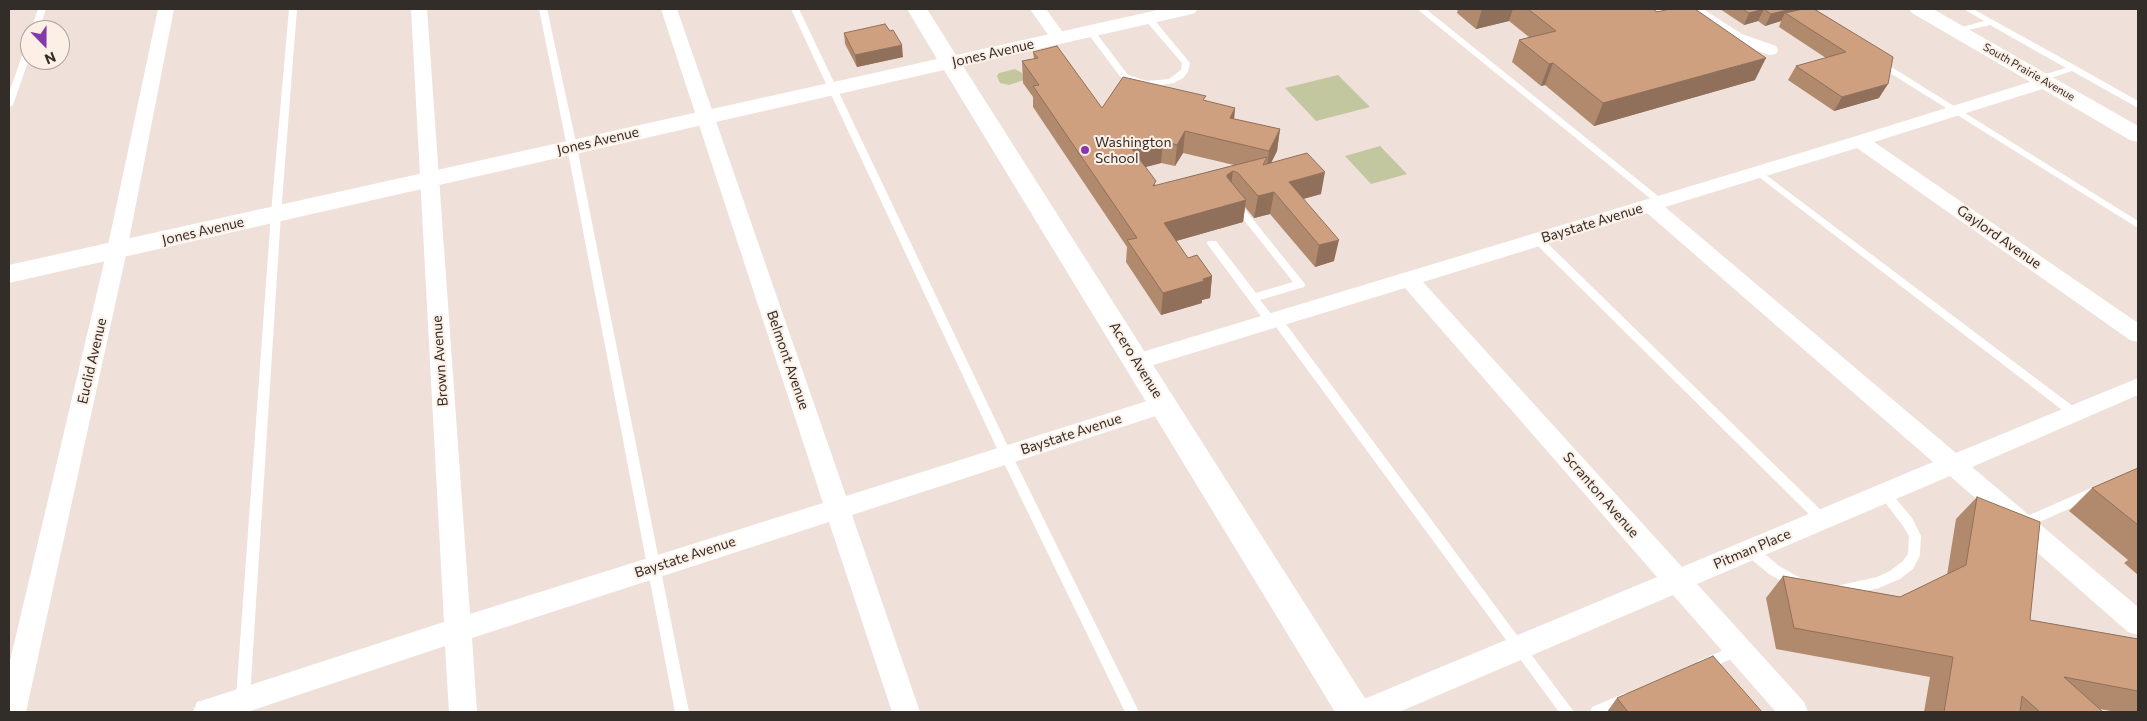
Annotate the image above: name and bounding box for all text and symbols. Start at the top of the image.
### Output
north arrow [20,20,70,70]
street label: Jones Avenue [950,35,1036,71]
street label: South Prairie Avenue [1981,40,2077,104]
text: N [42,49,58,68]
street label: Jones Avenue [555,123,641,159]
place label: Washington School [1095,134,1171,166]
marker: Washington School [1079,144,1091,156]
street label: Baystate Avenue [1539,200,1645,246]
street label: Gaylord Avenue [1953,202,2045,272]
street label: Jones Avenue [160,213,246,249]
street label: Belmont Avenue [763,308,813,412]
street label: Brown Avenue [428,315,452,407]
street label: Euclid Avenue [74,316,110,406]
street label: Acero Avenue [1106,319,1166,401]
street label: Baystate Avenue [1018,410,1124,458]
street label: Scranton Avenue [1559,449,1643,541]
street label: Pitman Place [1711,525,1793,573]
street label: Baystate Avenue [632,533,738,581]

